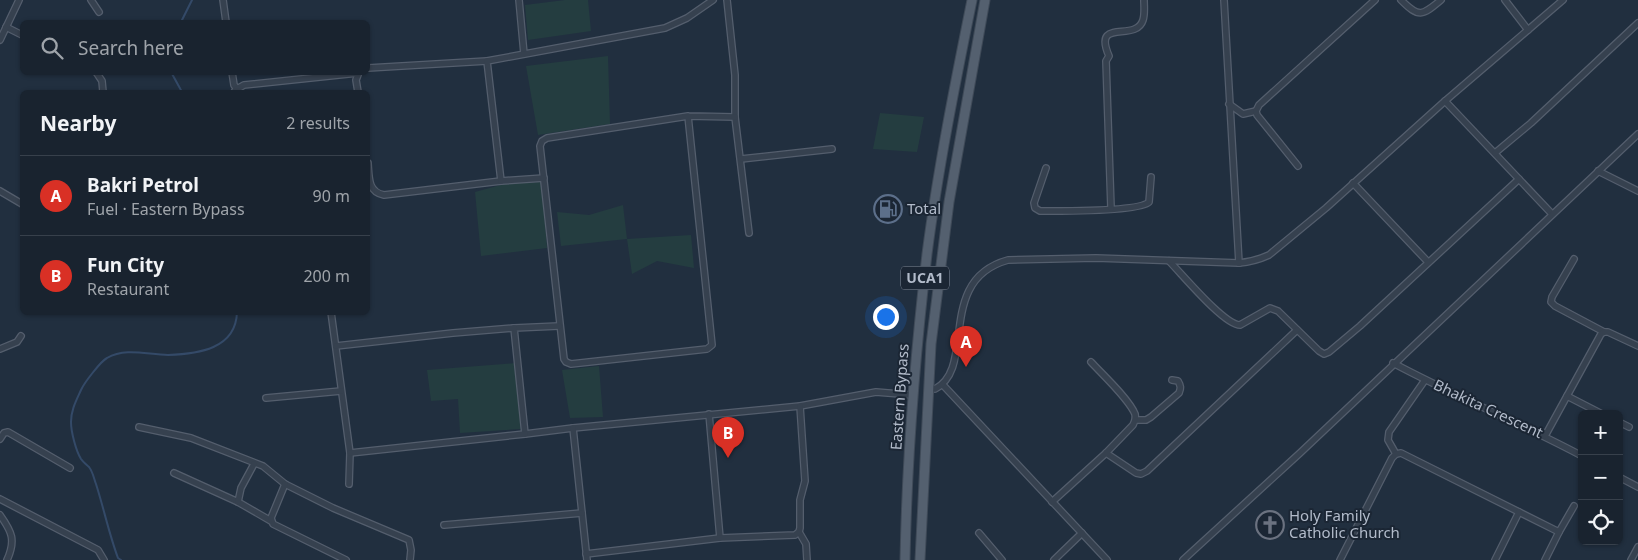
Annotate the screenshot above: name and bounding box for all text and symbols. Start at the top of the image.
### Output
search box [20,20,370,75]
icon: search [38,34,66,62]
text: Search here [78,35,184,61]
text: Nearby [40,109,116,137]
text: 2 results [286,112,350,134]
text: Bakri Petrol [87,172,199,198]
text: A [50,185,62,207]
text: 90 m [313,185,350,207]
fuel station icon: Total [873,194,903,224]
text: Fuel · Eastern Bypass [87,198,245,220]
place label: Total [907,198,941,218]
text: Fun City [87,252,164,278]
text: B [51,265,61,287]
text: 200 m [303,265,350,287]
road number: UCA1 [901,266,949,290]
text: Restaurant [87,278,169,300]
your location [873,304,899,330]
pin: A [950,326,982,367]
street label: Eastern Bypass [885,343,913,451]
street label: Bhakita Crescent [1431,374,1547,442]
map controls [1578,410,1623,545]
button: + [1578,410,1623,455]
pin: B [712,417,744,458]
button: − [1578,455,1623,500]
button: locate [1578,500,1623,545]
place label: Holy Family Catholic Church [1289,505,1400,542]
church icon: Holy Family Catholic Church [1255,510,1285,540]

